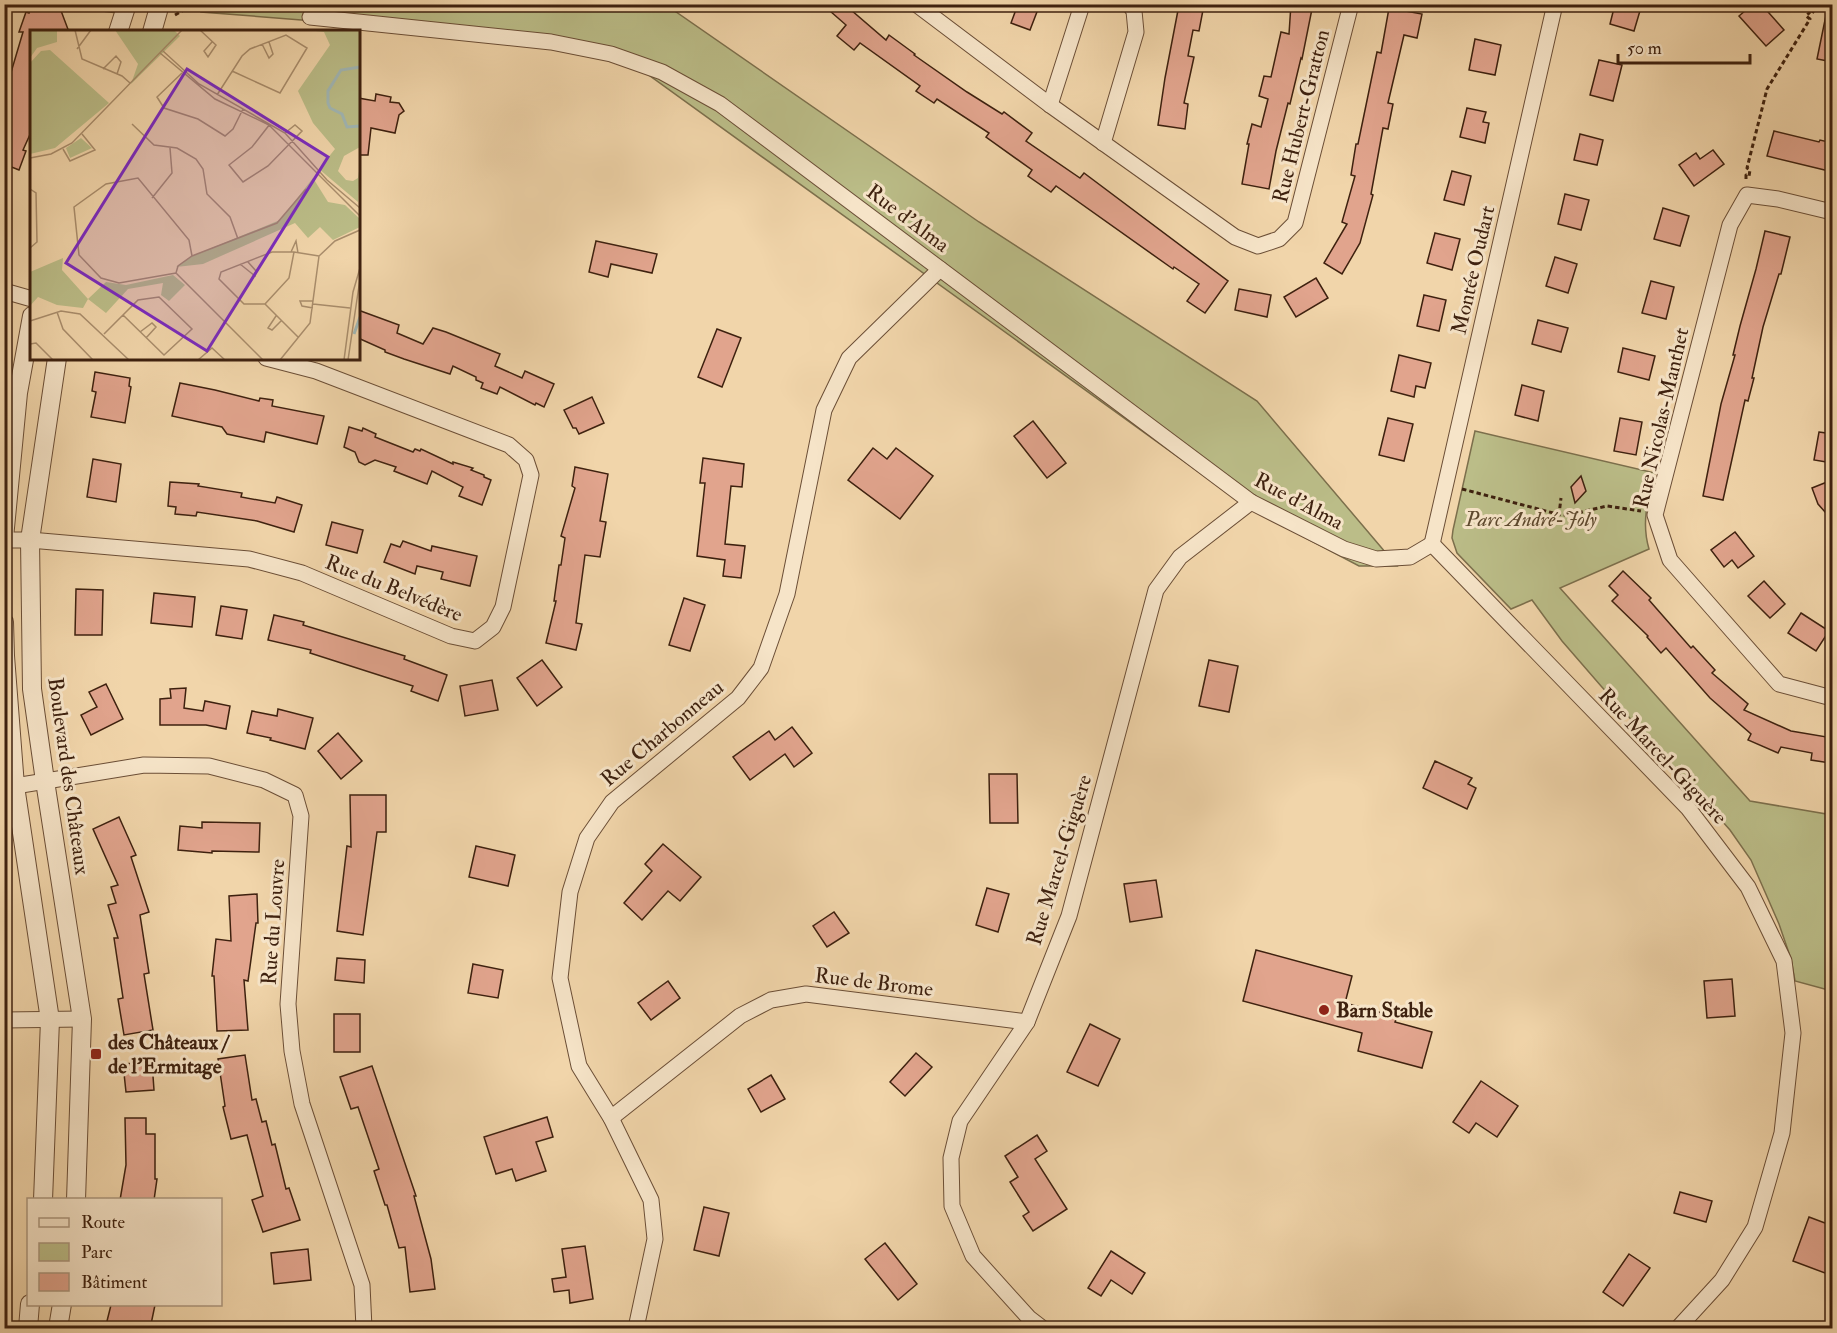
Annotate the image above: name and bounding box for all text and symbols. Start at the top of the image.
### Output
street label: Rue Hubert-Gratton [1267,26,1336,206]
scale bar [1618,27,1750,65]
inset map [30,30,360,360]
text: 50 m [1627,37,1662,60]
street label: Rue d'Alma [861,178,955,259]
street label: Montée Oudart [1446,203,1501,337]
street label: Rue Nicolas-Manthet [1628,325,1695,511]
street label: Rue d'Alma [1249,467,1348,536]
park label: Parc André-Joly [1464,506,1598,533]
street label: Rue du Belvédère [321,549,467,628]
street label: Rue Charbonneau [595,674,729,793]
street label: Boulevard des Châteaux [41,676,96,877]
street label: Rue Marcel-Giguère [1592,682,1733,830]
street label: Rue Marcel-Giguère [1021,771,1098,949]
street label: Rue du Louvre [256,858,291,986]
street label: Rue de Brome [813,962,935,1003]
place label: Barn Stable [1336,997,1433,1024]
marker: Barn Stable [1317,1003,1331,1017]
place label: des Châteaux / de l'Ermitage [108,1029,231,1080]
marker: des Châteaux / de l'Ermitage [89,1047,103,1061]
legend [27,1198,222,1306]
text: Route [81,1211,125,1234]
text: Parc [81,1241,112,1264]
text: Bâtiment [81,1271,147,1294]

